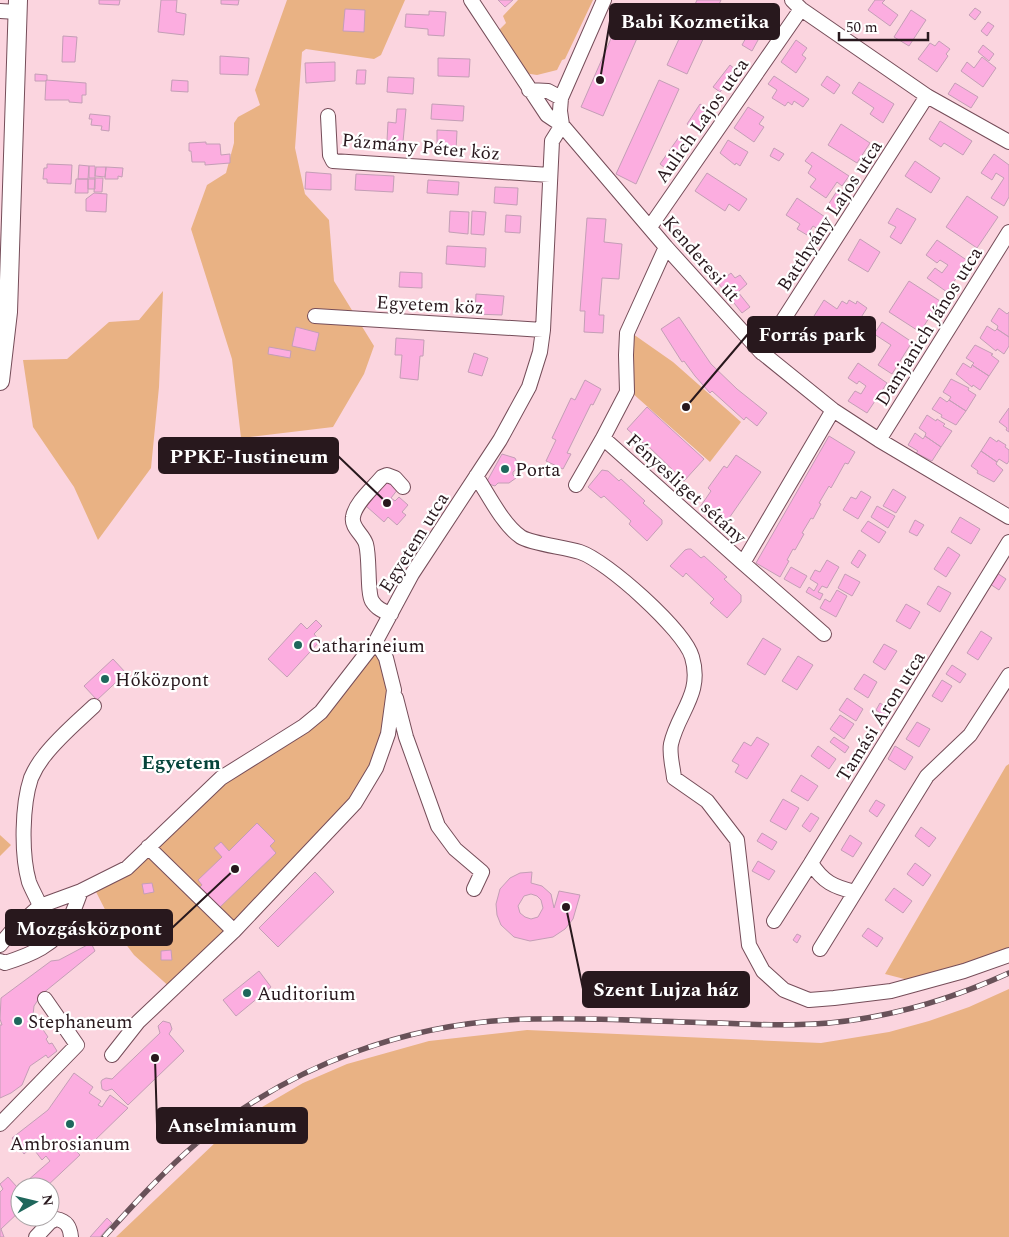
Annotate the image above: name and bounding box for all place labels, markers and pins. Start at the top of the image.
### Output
callout: Babi Kozmetika [610,4,779,39]
callout: Forrás park [748,317,875,352]
callout: PPKE-Iustineum [159,438,338,473]
place label: Porta [515,456,561,485]
marker: Porta [499,463,511,475]
place label: Catharineium [308,632,425,661]
marker: Catharineium [292,639,304,651]
place label: Hőközpont [115,666,209,695]
marker: Hőközpont [99,673,111,685]
callout: Mozgásközpont [6,910,172,945]
callout: Szent Lujza ház [583,972,749,1007]
place label: Auditorium [257,980,356,1009]
marker: Auditorium [241,987,253,999]
place label: Stephaneum [28,1008,132,1037]
marker: Stephaneum [12,1015,24,1027]
callout: Anselmianum [157,1108,307,1143]
marker: Ambrosianum [64,1118,76,1130]
place label: Ambrosianum [10,1130,130,1159]

